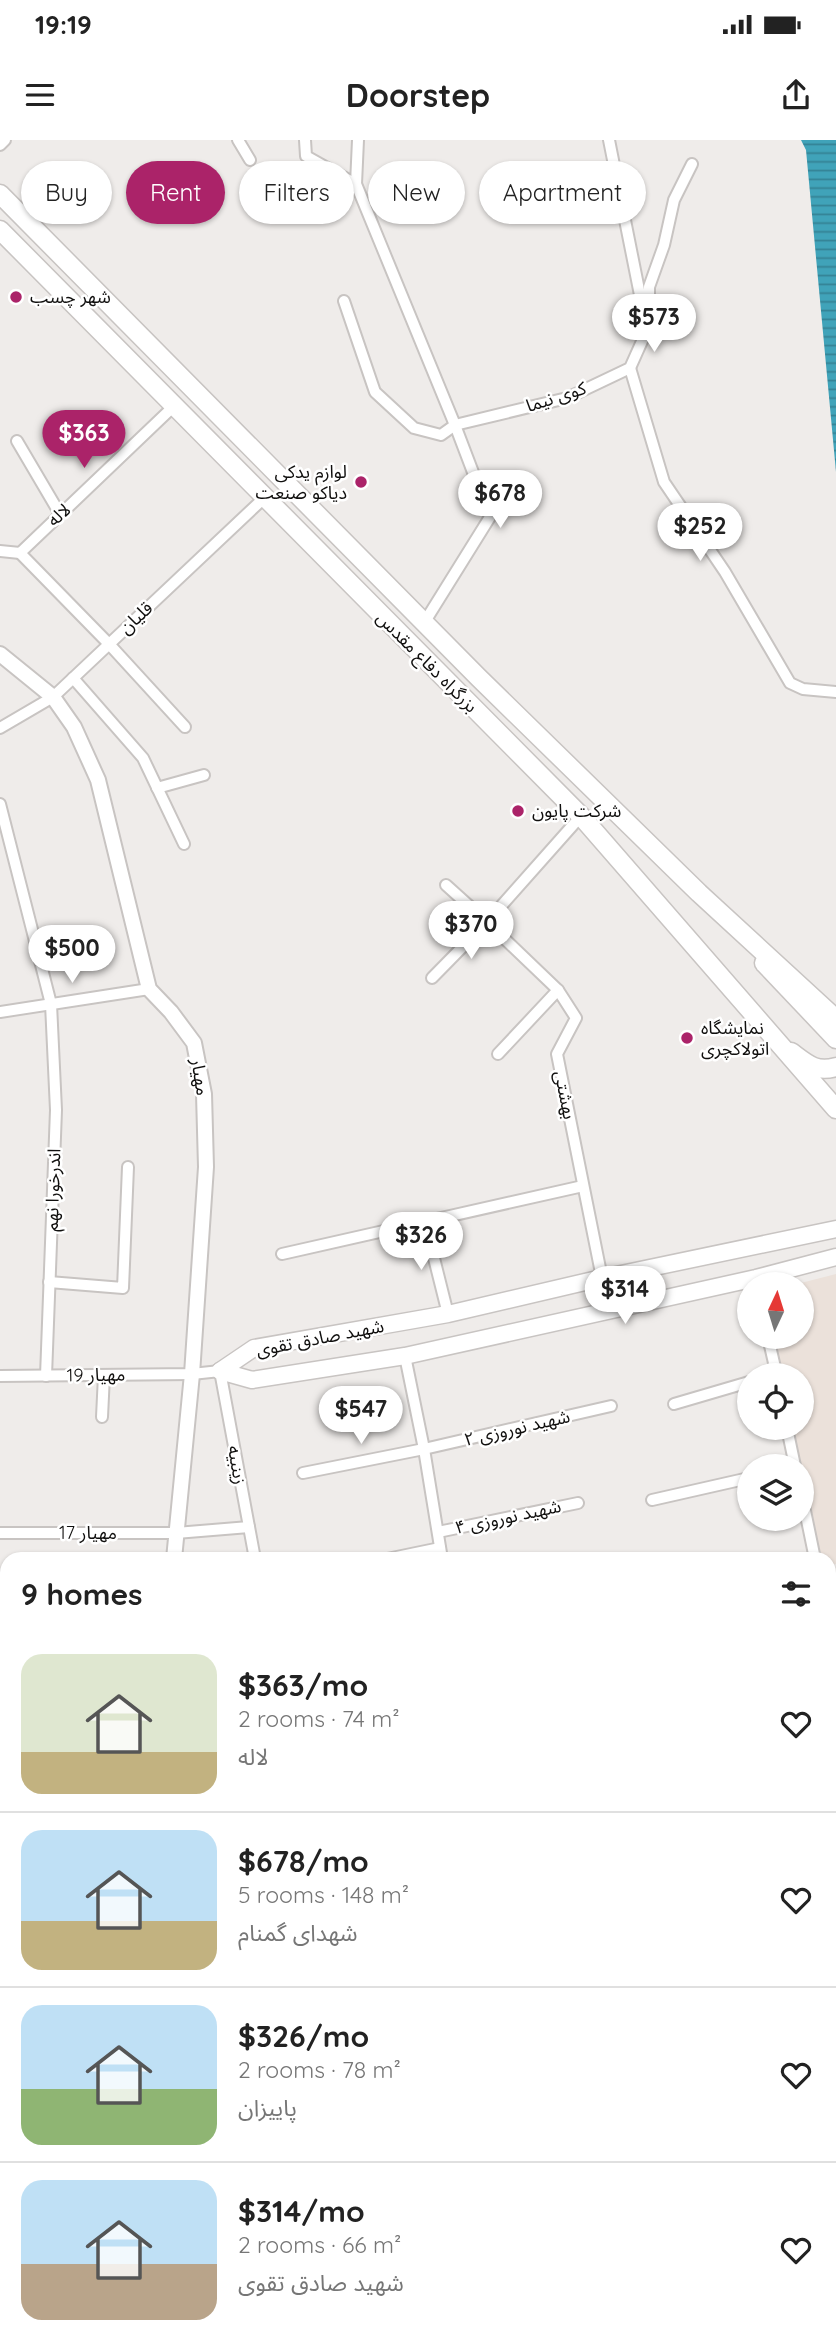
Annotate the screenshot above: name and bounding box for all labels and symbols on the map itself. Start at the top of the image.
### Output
place label: شهر چسب [30,285,111,308]
marker: شهر چسب [8,289,24,305]
pin: $573 [613,294,695,354]
street label: کوی نیما [523,376,589,417]
pin: $363 [43,410,125,470]
place label: لوازم یدکی دیاکو صنعت [255,460,347,504]
pin: $678 [459,470,541,530]
marker: لوازم یدکی دیاکو صنعت [353,474,369,490]
street label: لاله [42,498,75,531]
pin: $252 [659,504,741,563]
street label: قلیان [114,596,157,639]
street label: بزرگراه دفاع مقدس [370,606,483,719]
place label: شرکت پایون [532,799,621,822]
marker: شرکت پایون [510,803,526,819]
pin: $370 [430,902,512,961]
pin: $500 [31,926,113,985]
place label: نمایشگاه اتولاکچری [701,1016,769,1060]
marker: نمایشگاه اتولاکچری [679,1030,695,1046]
street label: مهیار [186,1056,215,1097]
street label: بهشتی [550,1069,581,1121]
street label: اندرخورا نهم [40,1148,67,1232]
pin: $326 [380,1212,462,1272]
pin: $314 [584,1266,666,1326]
north arrow [737,1272,814,1349]
street label: شهید صادق تقوی [254,1314,386,1361]
street label: مهیار 19 [66,1362,126,1387]
pin: $547 [320,1386,402,1446]
street label: شهید نوروزی ۲ [462,1404,572,1451]
street label: زینبیه [223,1444,252,1486]
street label: شهید نوروزی ۴ [453,1494,563,1539]
street label: مهیار 17 [59,1521,117,1544]

